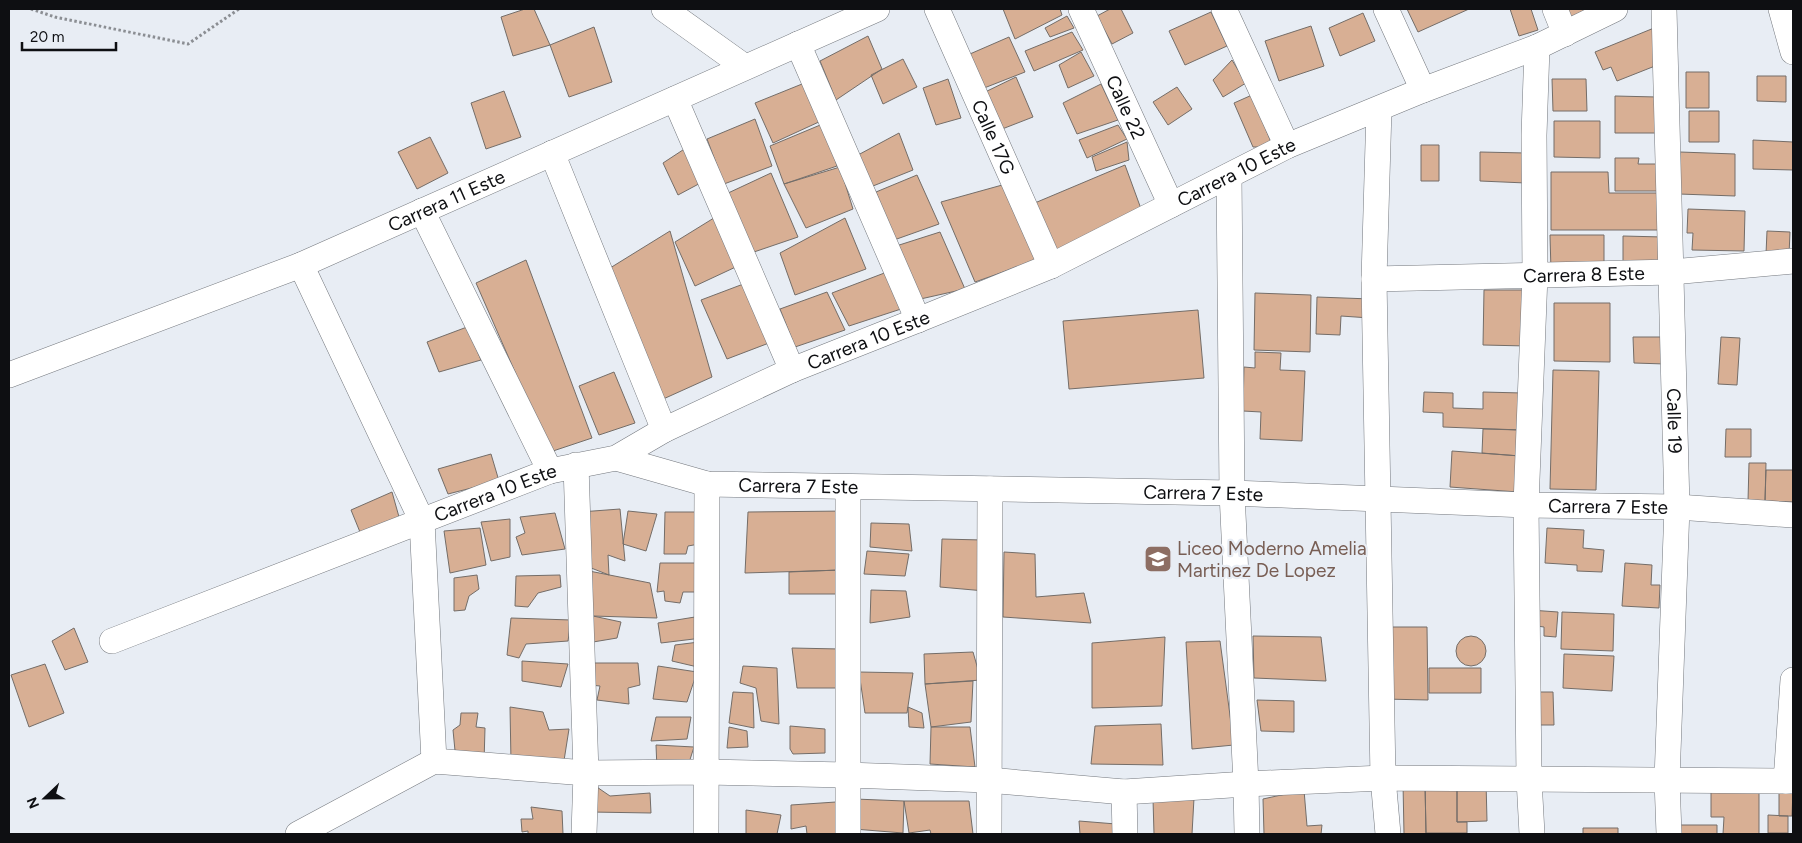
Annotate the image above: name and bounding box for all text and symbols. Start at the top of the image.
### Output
scale bar [22,20,116,52]
text: 20 m [30,28,64,46]
street label: Calle 22 [1101,72,1150,143]
street label: Calle 17G [967,96,1020,178]
street label: Carrera 10 Este [1173,133,1299,212]
street label: Carrera 11 Este [384,165,509,237]
street label: Carrera 8 Este [1523,262,1645,287]
street label: Carrera 10 Este [804,306,933,375]
street label: Calle 19 [1662,388,1687,454]
street label: Carrera 10 Este [431,459,558,527]
street label: Carrera 7 Este [738,474,859,499]
street label: Carrera 7 Este [1143,480,1264,506]
street label: Carrera 7 Este [1548,494,1668,519]
place label: Liceo Moderno Amelia Martinez De Lopez [1177,537,1367,582]
school or university icon: Liceo Moderno Amelia Martinez De Lopez [1143,544,1173,574]
north arrow [20,773,70,823]
text: N [24,794,43,811]

